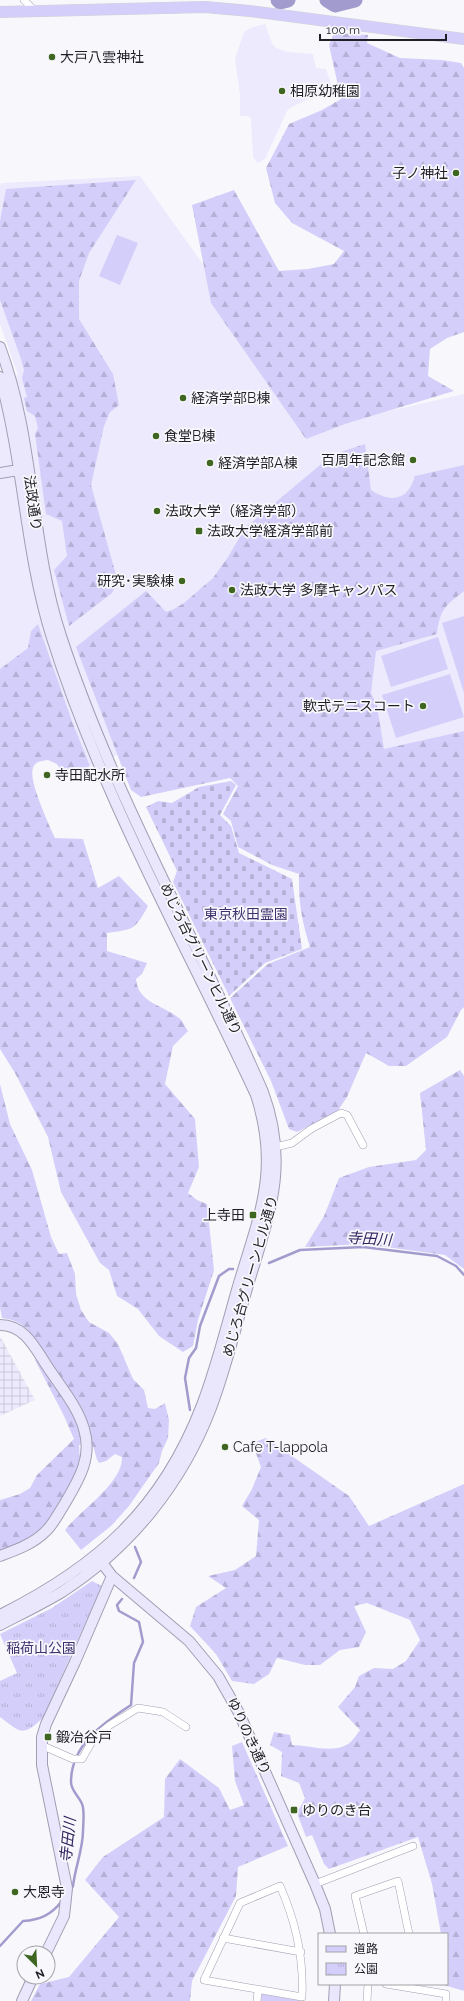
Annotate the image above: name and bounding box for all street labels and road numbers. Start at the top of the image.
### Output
street label: 法政通り [21,474,45,532]
street label: めじろ台グリーンヒル通り [157,880,245,1038]
street label: めじろ台グリーンヒル通り [219,1193,281,1359]
street label: ゆりのき通り [224,1695,274,1777]

